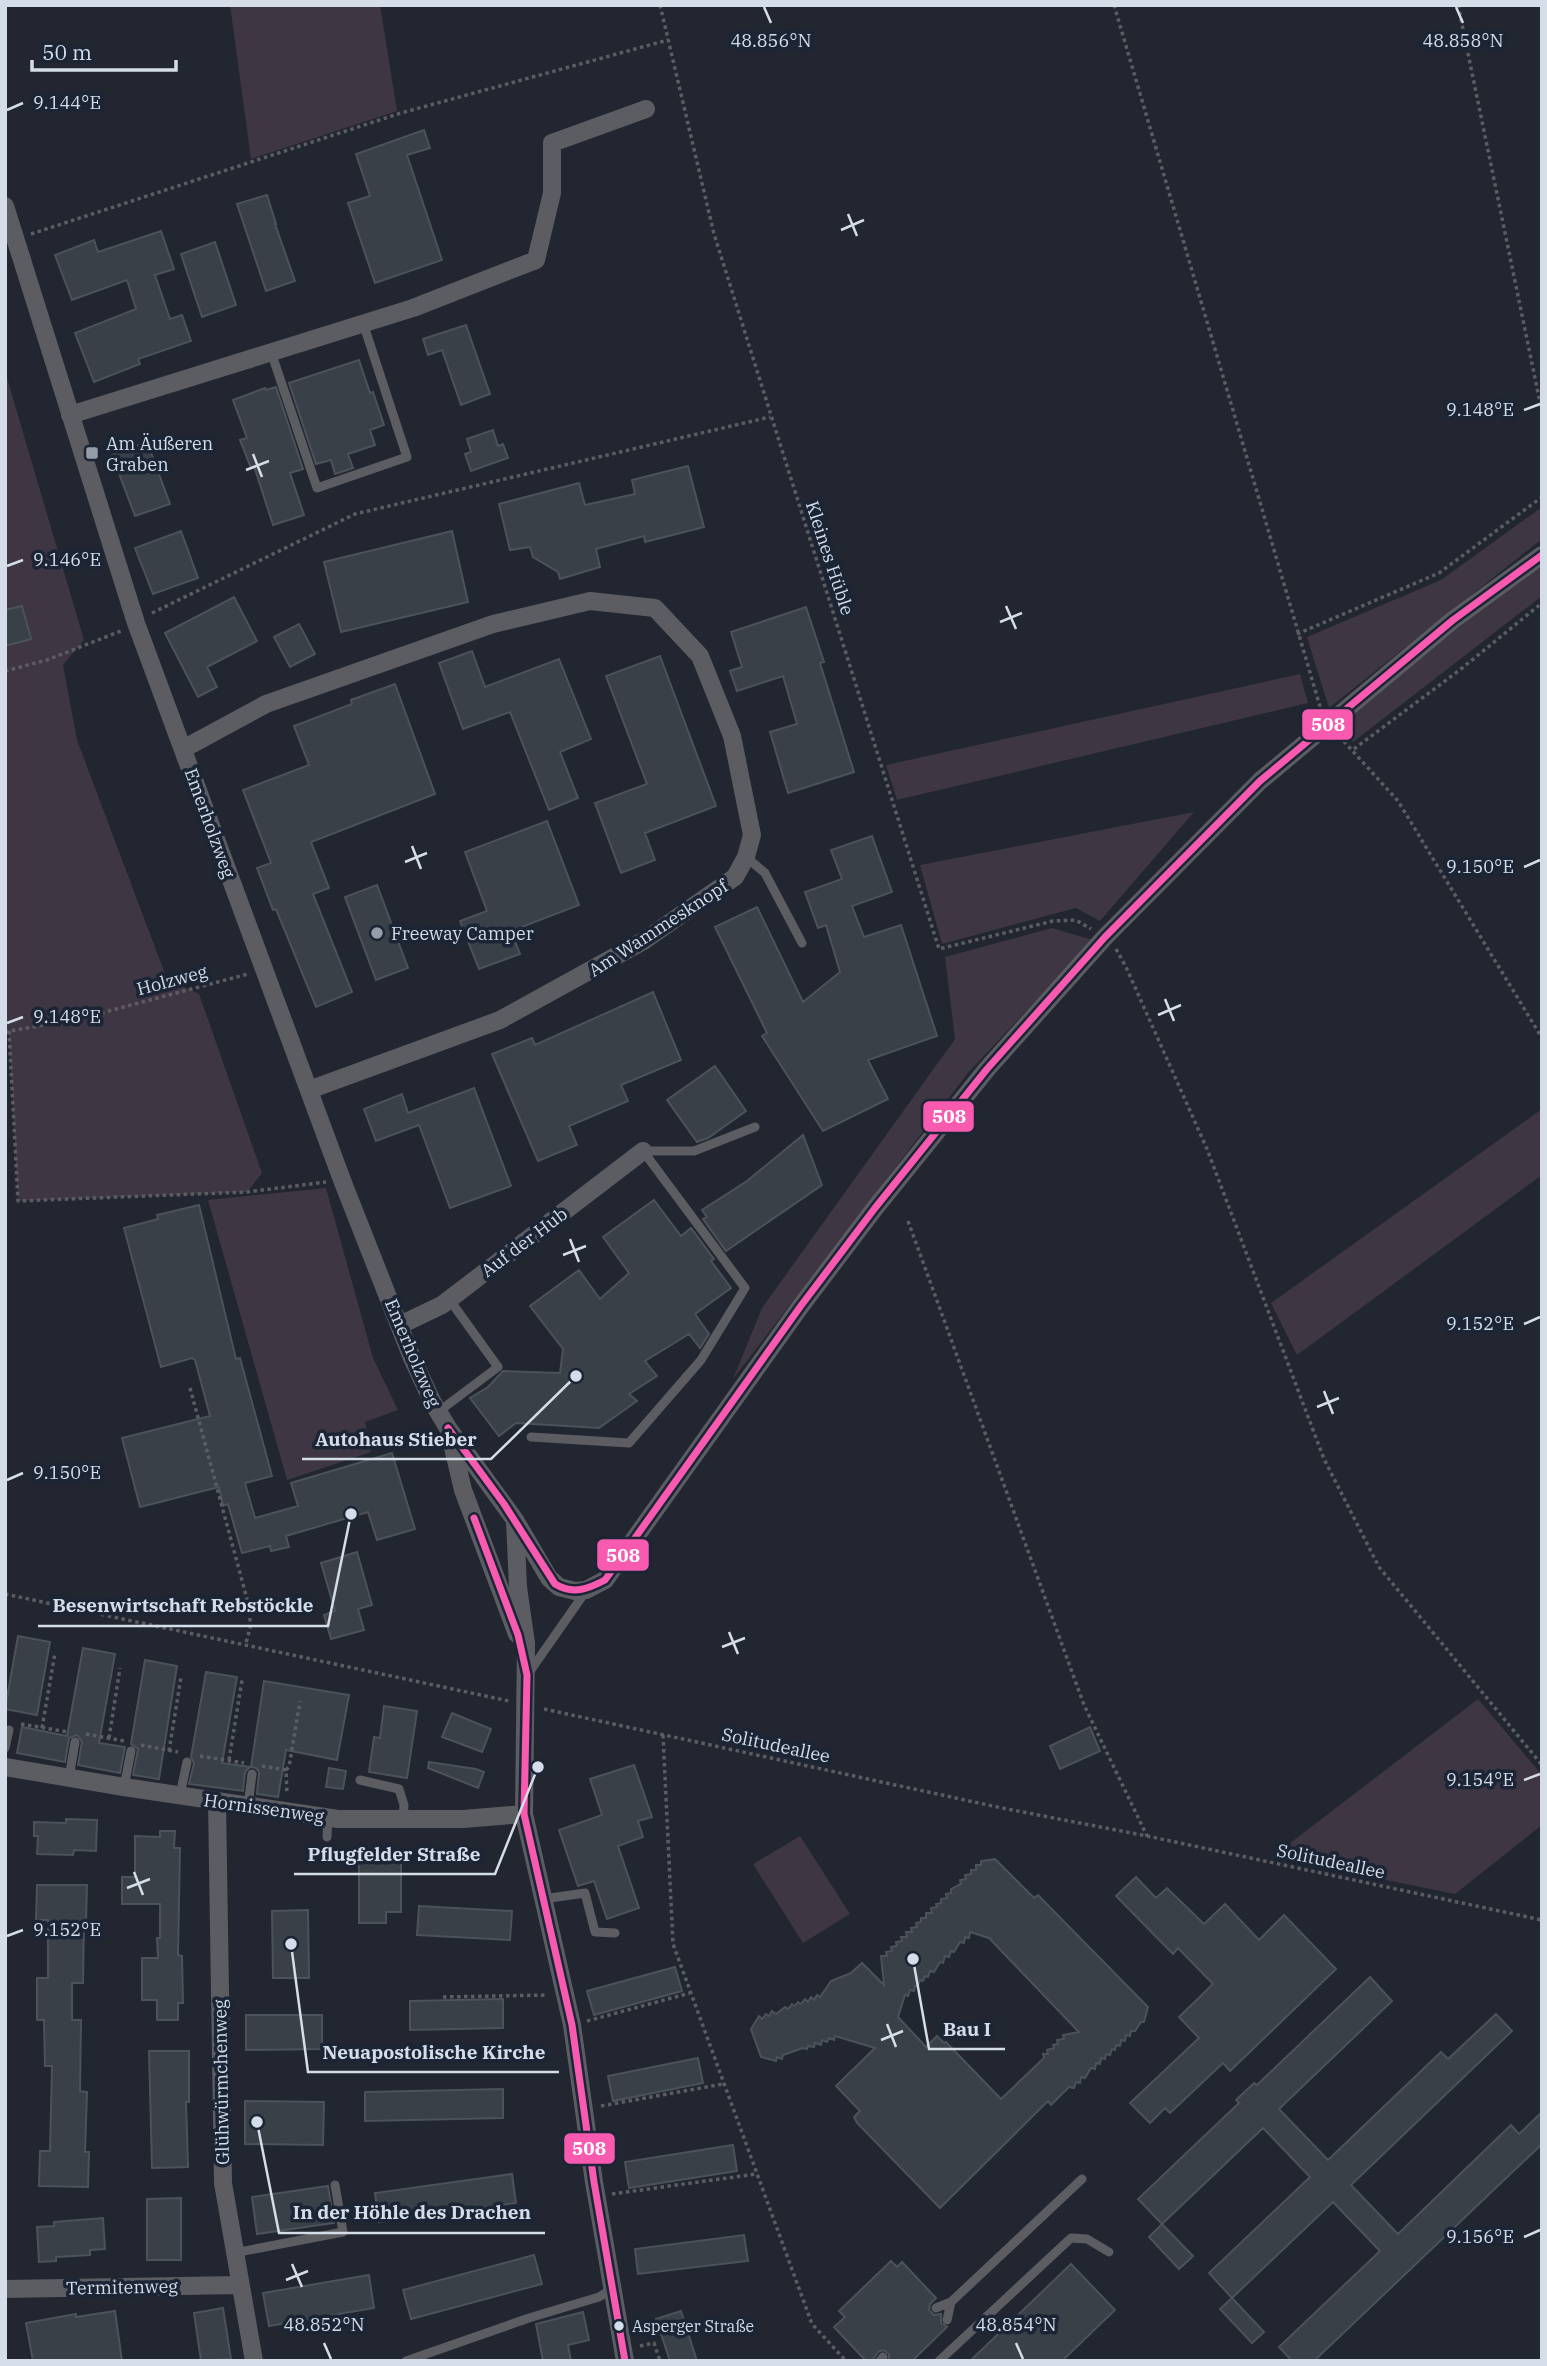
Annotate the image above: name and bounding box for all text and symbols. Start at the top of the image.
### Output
scale bar [32,28,175,72]
text: 48.856°N [730,29,812,52]
text: 48.858°N [1422,29,1504,52]
text: 50 m [42,38,92,66]
text: 9.144°E [33,91,101,114]
text: 9.148°E [1446,398,1514,421]
place label: Am Äußeren Graben [106,432,213,476]
marker: Am Äußeren Graben [84,445,100,461]
street label: Kleines Hüble [801,498,859,618]
text: 9.146°E [33,548,101,571]
line badge: 508 [1301,708,1354,741]
text: 508 [1311,712,1345,736]
street label: Emerholzweg [179,765,241,881]
text: 9.150°E [1446,855,1514,878]
street label: Am Wammesknopf [584,873,734,982]
place label: Freeway Camper [391,922,534,945]
marker: Freeway Camper [369,925,385,941]
street label: Holzweg [134,960,210,1000]
text: 9.148°E [33,1005,101,1028]
line badge: 508 [922,1100,975,1133]
text: 508 [932,1104,966,1128]
street label: Auf der Hub [476,1202,572,1282]
street label: Emerholzweg [380,1295,446,1411]
text: 9.152°E [1446,1312,1514,1335]
callout: Autohaus Stieber [302,1419,491,1459]
text: Autohaus Stieber [315,1427,477,1451]
text: 9.150°E [33,1461,101,1484]
line badge: 508 [596,1538,650,1572]
text: 508 [606,1543,640,1567]
callout: Besenwirtschaft Rebstöckle [38,1586,328,1626]
text: Besenwirtschaft Rebstöckle [52,1593,314,1617]
street label: Solitudeallee [720,1722,832,1768]
text: 9.154°E [1446,1768,1514,1791]
street label: Hornissenweg [202,1788,326,1828]
callout: Pflugfelder Straße [294,1834,495,1874]
street label: Solitudeallee [1275,1838,1387,1884]
text: Pflugfelder Straße [308,1842,481,1866]
text: 9.152°E [33,1918,101,1941]
street label: Glühwürmchenweg [208,1999,234,2165]
callout: Bau I [929,2009,1005,2049]
text: Bau I [943,2017,991,2041]
callout: Neuapostolische Kirche [308,2032,559,2072]
text: Neuapostolische Kirche [323,2040,546,2064]
line badge: 508 [563,2132,616,2165]
text: 508 [572,2136,606,2160]
callout: In der Höhle des Drachen [279,2193,545,2233]
text: In der Höhle des Drachen [293,2200,532,2224]
text: 9.156°E [1446,2225,1514,2248]
street label: Termitenweg [66,2275,178,2299]
text: 48.852°N [283,2313,365,2336]
text: 48.854°N [975,2313,1057,2336]
place label: Asperger Straße [632,2316,754,2336]
marker: Asperger Straße [612,2319,626,2333]

